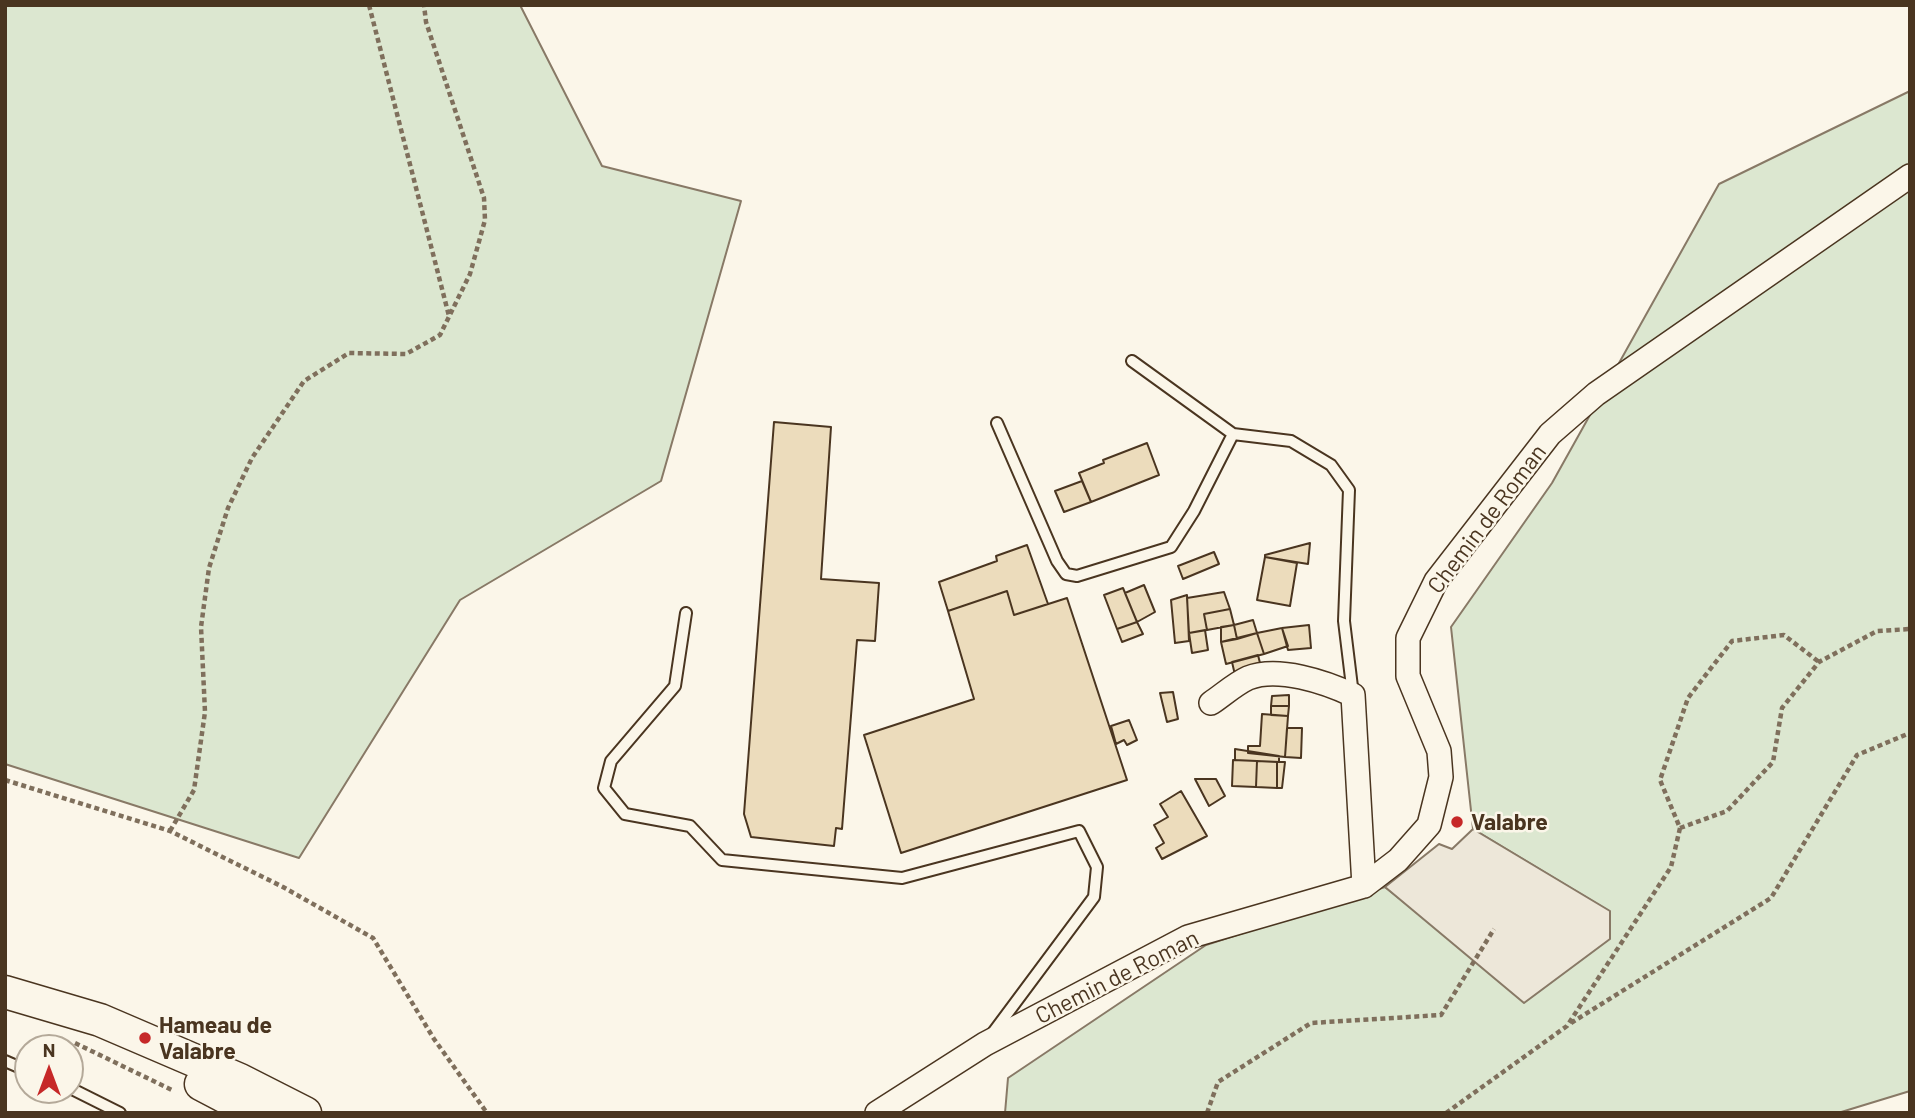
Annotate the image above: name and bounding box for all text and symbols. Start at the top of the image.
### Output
street label: Chemin de Roman [1422,439,1552,599]
place label: Valabre [1471,808,1548,836]
marker: Valabre [1449,814,1465,830]
street label: Chemin de Roman [1031,924,1203,1030]
place label: Hameau de Valabre [159,1011,272,1065]
marker: Hameau de Valabre [137,1030,153,1046]
north arrow [14,1034,84,1104]
text: N [43,1038,55,1061]

